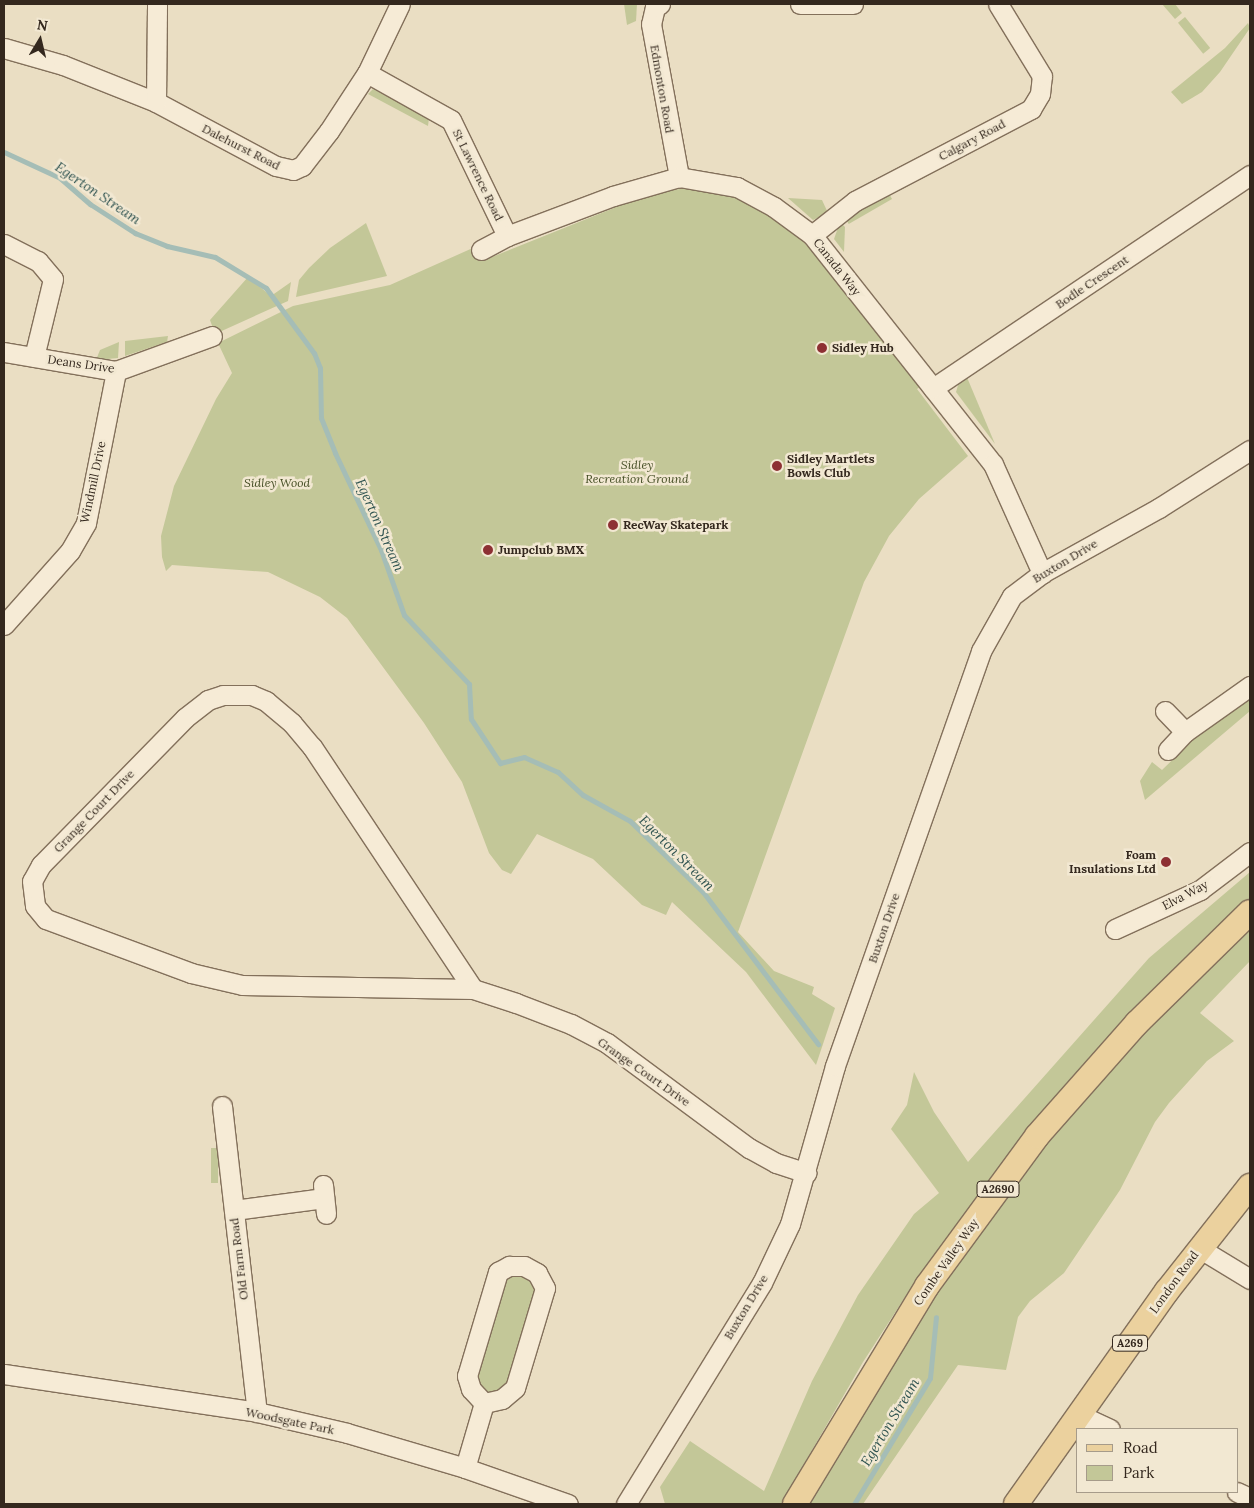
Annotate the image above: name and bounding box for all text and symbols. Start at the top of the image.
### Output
north arrow [15,15,65,65]
text: N [36,15,49,35]
street label: Edmonton Road [647,44,677,134]
street label: Calgary Road [936,116,1008,164]
street label: Dalehurst Road [200,121,282,173]
street label: St Lawrence Road [450,127,506,223]
water label: Egerton Stream [52,158,144,228]
street label: Canada Way [810,236,864,298]
street label: Bodle Crescent [1053,252,1131,312]
place label: Sidley Hub [832,341,894,355]
marker: Sidley Hub [816,342,828,354]
street label: Deans Drive [47,352,115,376]
street label: Windmill Drive [77,440,109,524]
place label: Sidley Martlets Bowls Club [787,452,875,480]
park label: Sidley Recreation Ground [585,458,689,486]
marker: Sidley Martlets Bowls Club [771,460,783,472]
park label: Sidley Wood [244,476,310,490]
water label: Egerton Stream [352,476,408,574]
place label: RecWay Skatepark [623,518,728,532]
marker: RecWay Skatepark [607,519,619,531]
street label: Buxton Drive [1030,536,1100,586]
place label: Jumpclub BMX [498,543,584,557]
marker: Jumpclub BMX [482,544,494,556]
street label: Grange Court Drive [51,767,137,855]
water label: Egerton Stream [636,812,718,894]
place label: Foam Insulations Ltd [1069,848,1156,876]
marker: Foam Insulations Ltd [1160,856,1172,868]
street label: Elva Way [1160,877,1210,913]
street label: Buxton Drive [865,891,903,965]
street label: Grange Court Drive [595,1035,693,1109]
road number: A2690 [976,1180,1020,1198]
street label: Combe Valley Way [911,1216,981,1308]
street label: Old Farm Road [227,1217,251,1301]
street label: London Road [1147,1248,1201,1316]
street label: Buxton Drive [721,1272,771,1342]
road number: A269 [1111,1335,1149,1352]
water label: Egerton Stream [857,1375,923,1469]
street label: Woodsgate Park [244,1405,336,1437]
legend [1076,1428,1239,1493]
text: Road [1123,1438,1158,1457]
text: Park [1123,1463,1154,1482]

